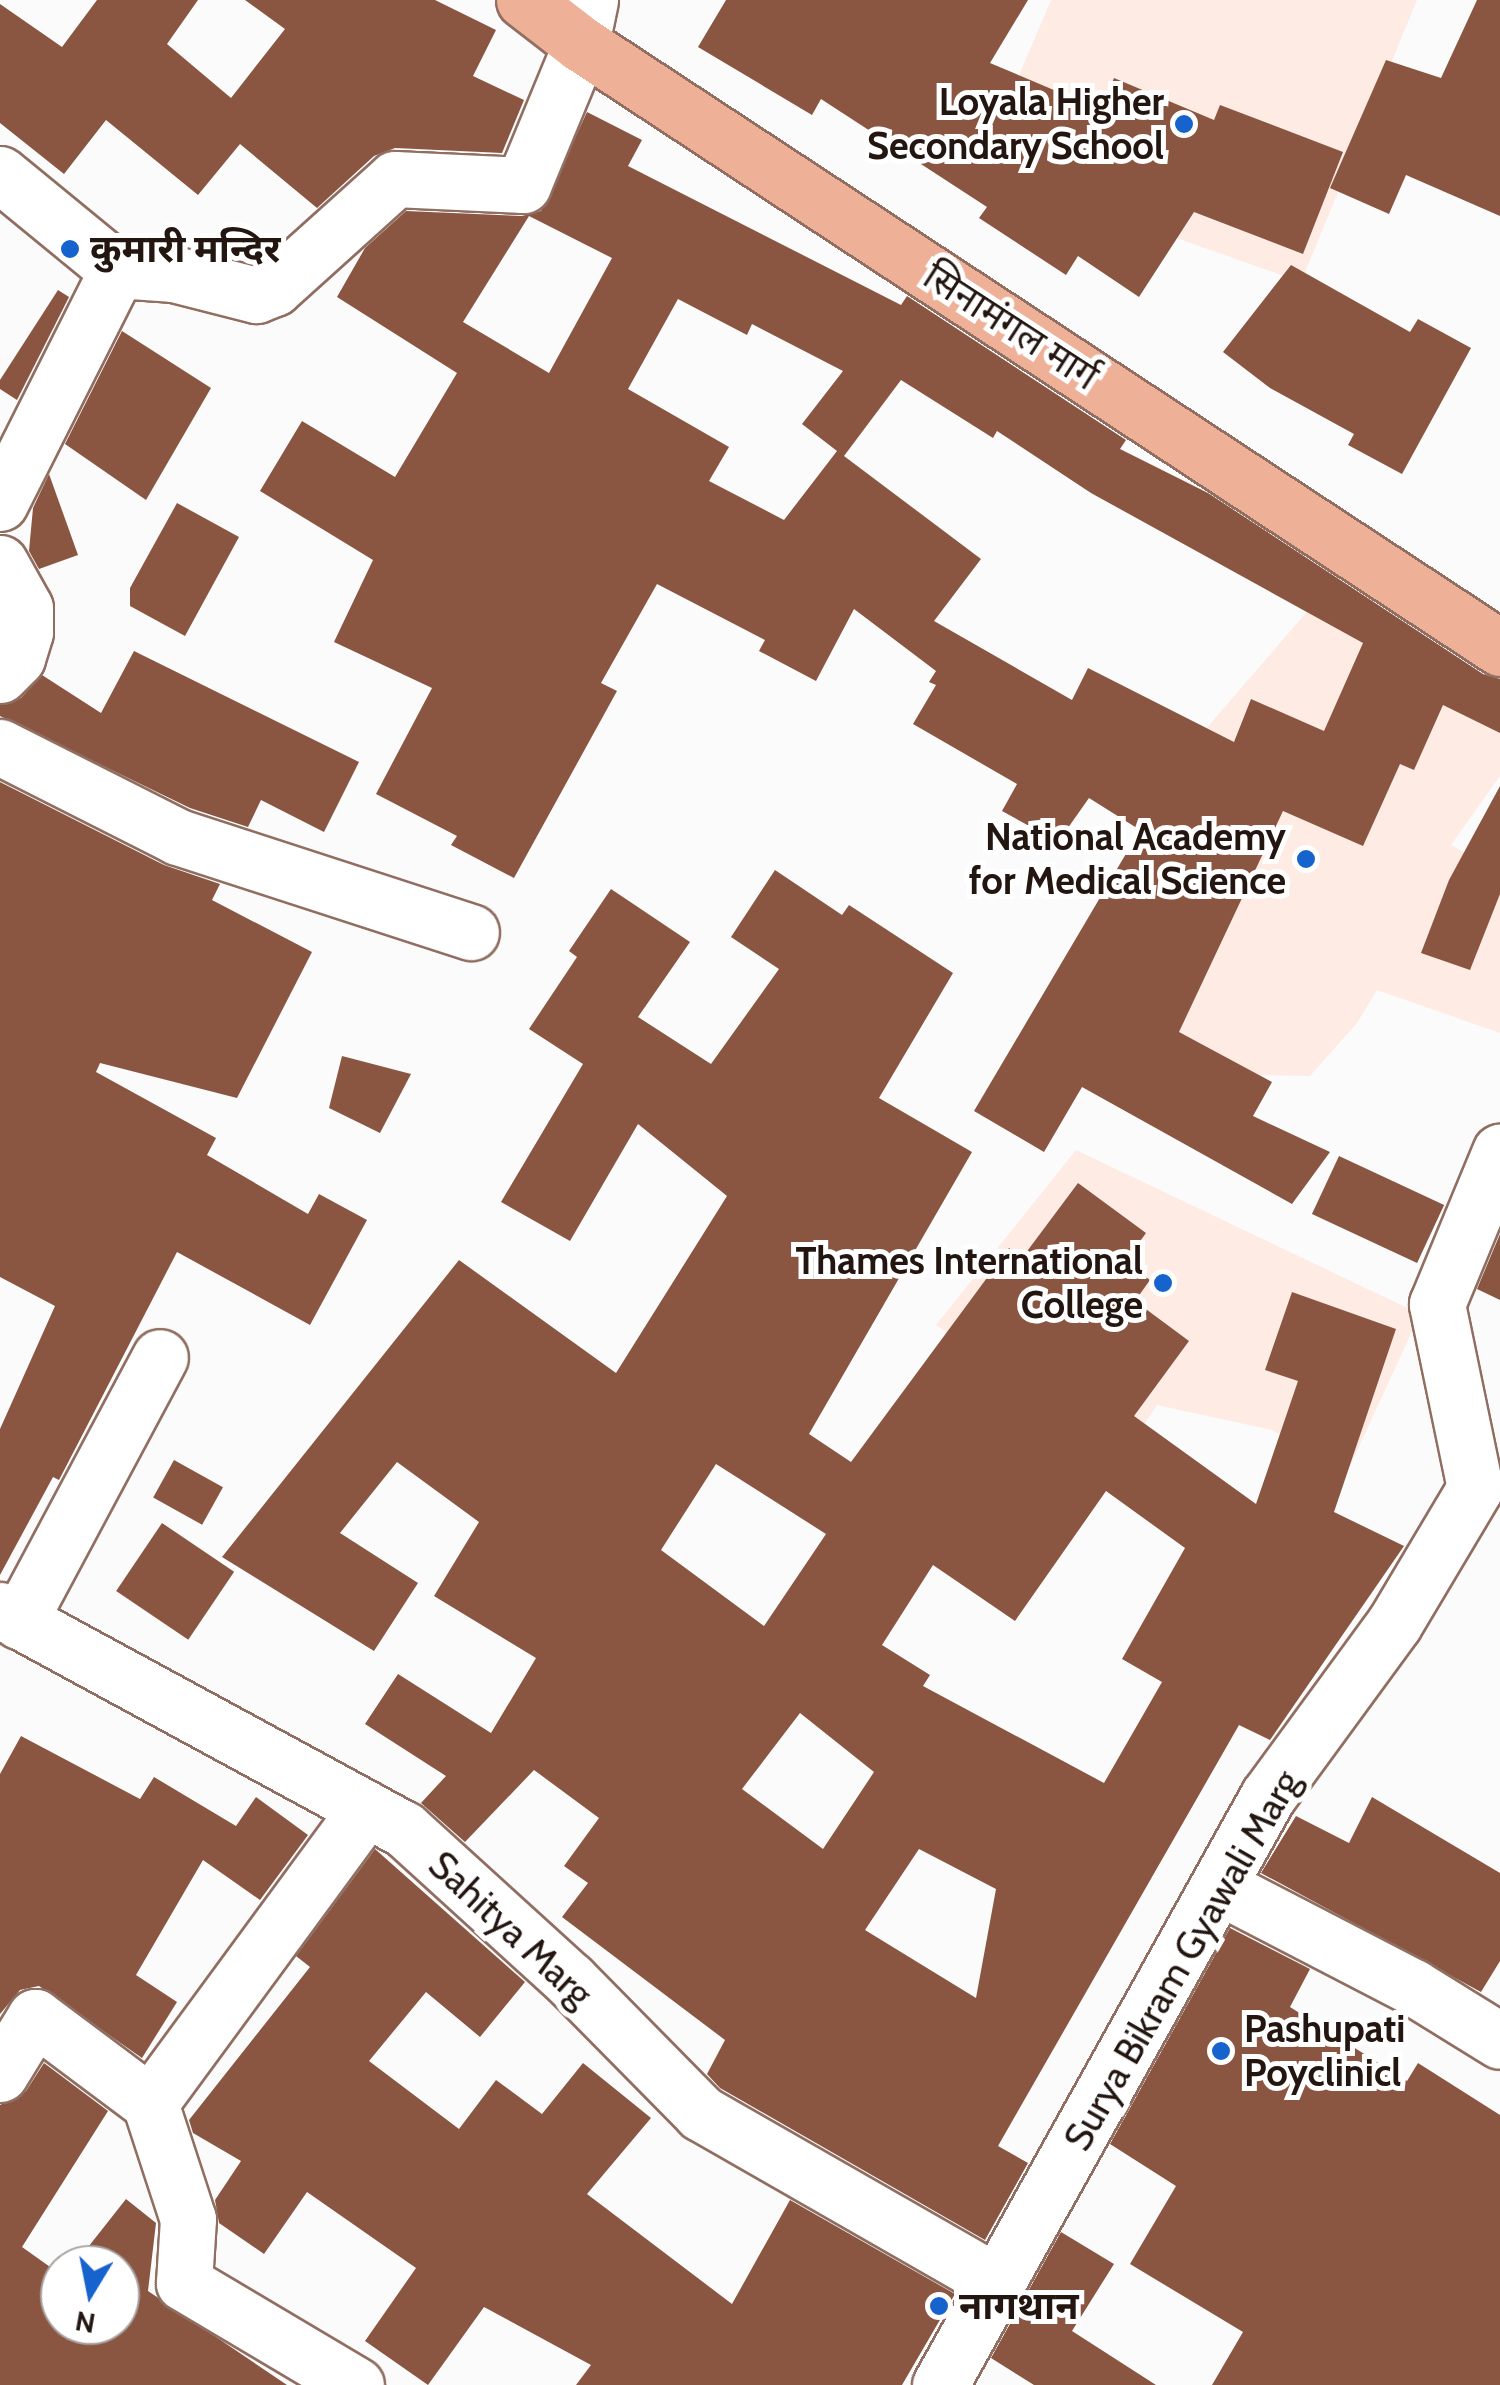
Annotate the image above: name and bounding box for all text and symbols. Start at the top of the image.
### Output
place label: Loyala Higher Secondary School [867,79,1164,168]
marker: Loyala Higher Secondary School [1173,113,1195,135]
place label: कुमारी मन्दिर [90,226,281,272]
marker: कुमारी मन्दिर [59,238,81,260]
street label: सिनामंगल मार्ग [915,253,1107,399]
place label: National Academy for Medical Science [969,814,1286,904]
marker: National Academy for Medical Science [1295,848,1317,870]
place label: Thames International College [795,1238,1143,1328]
marker: Thames International College [1152,1272,1174,1294]
street label: Surya Bikram Gyawali Marg [1054,1762,1310,2158]
street label: Sahitya Marg [420,1842,602,2016]
place label: Pashupati Poyclinicl [1244,2006,1405,2096]
marker: Pashupati Poyclinicl [1208,2038,1234,2064]
north arrow [40,2245,140,2345]
place label: नागथान [959,2283,1079,2329]
marker: नागथान [928,2295,950,2317]
text: N [72,2304,98,2341]

